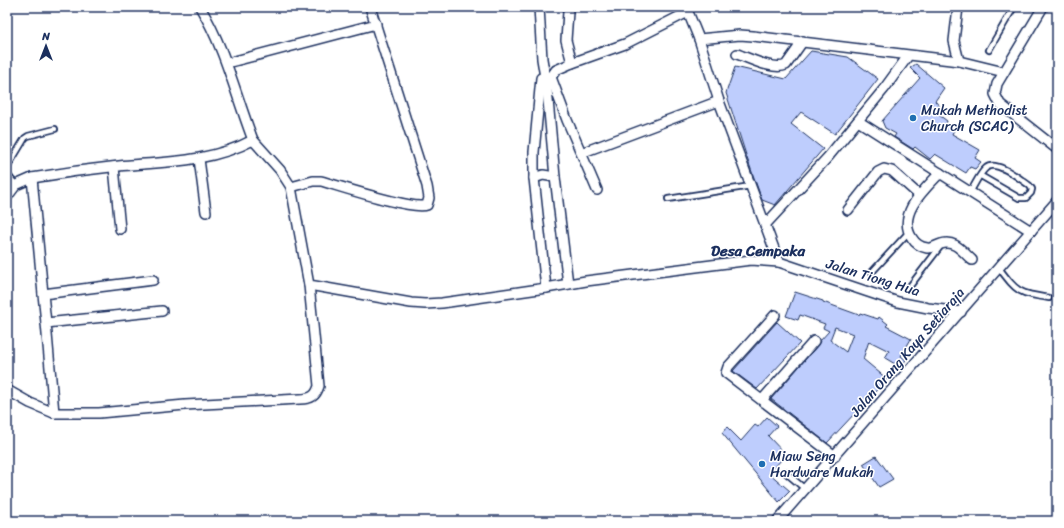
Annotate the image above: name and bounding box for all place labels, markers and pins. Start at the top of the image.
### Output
place label: Mukah Methodist Church (SCAC) [921,98,1027,139]
marker: Mukah Methodist Church (SCAC) [908,113,918,123]
place label: Miaw Seng Hardware Mukah [770,444,874,485]
marker: Miaw Seng Hardware Mukah [757,459,767,469]

